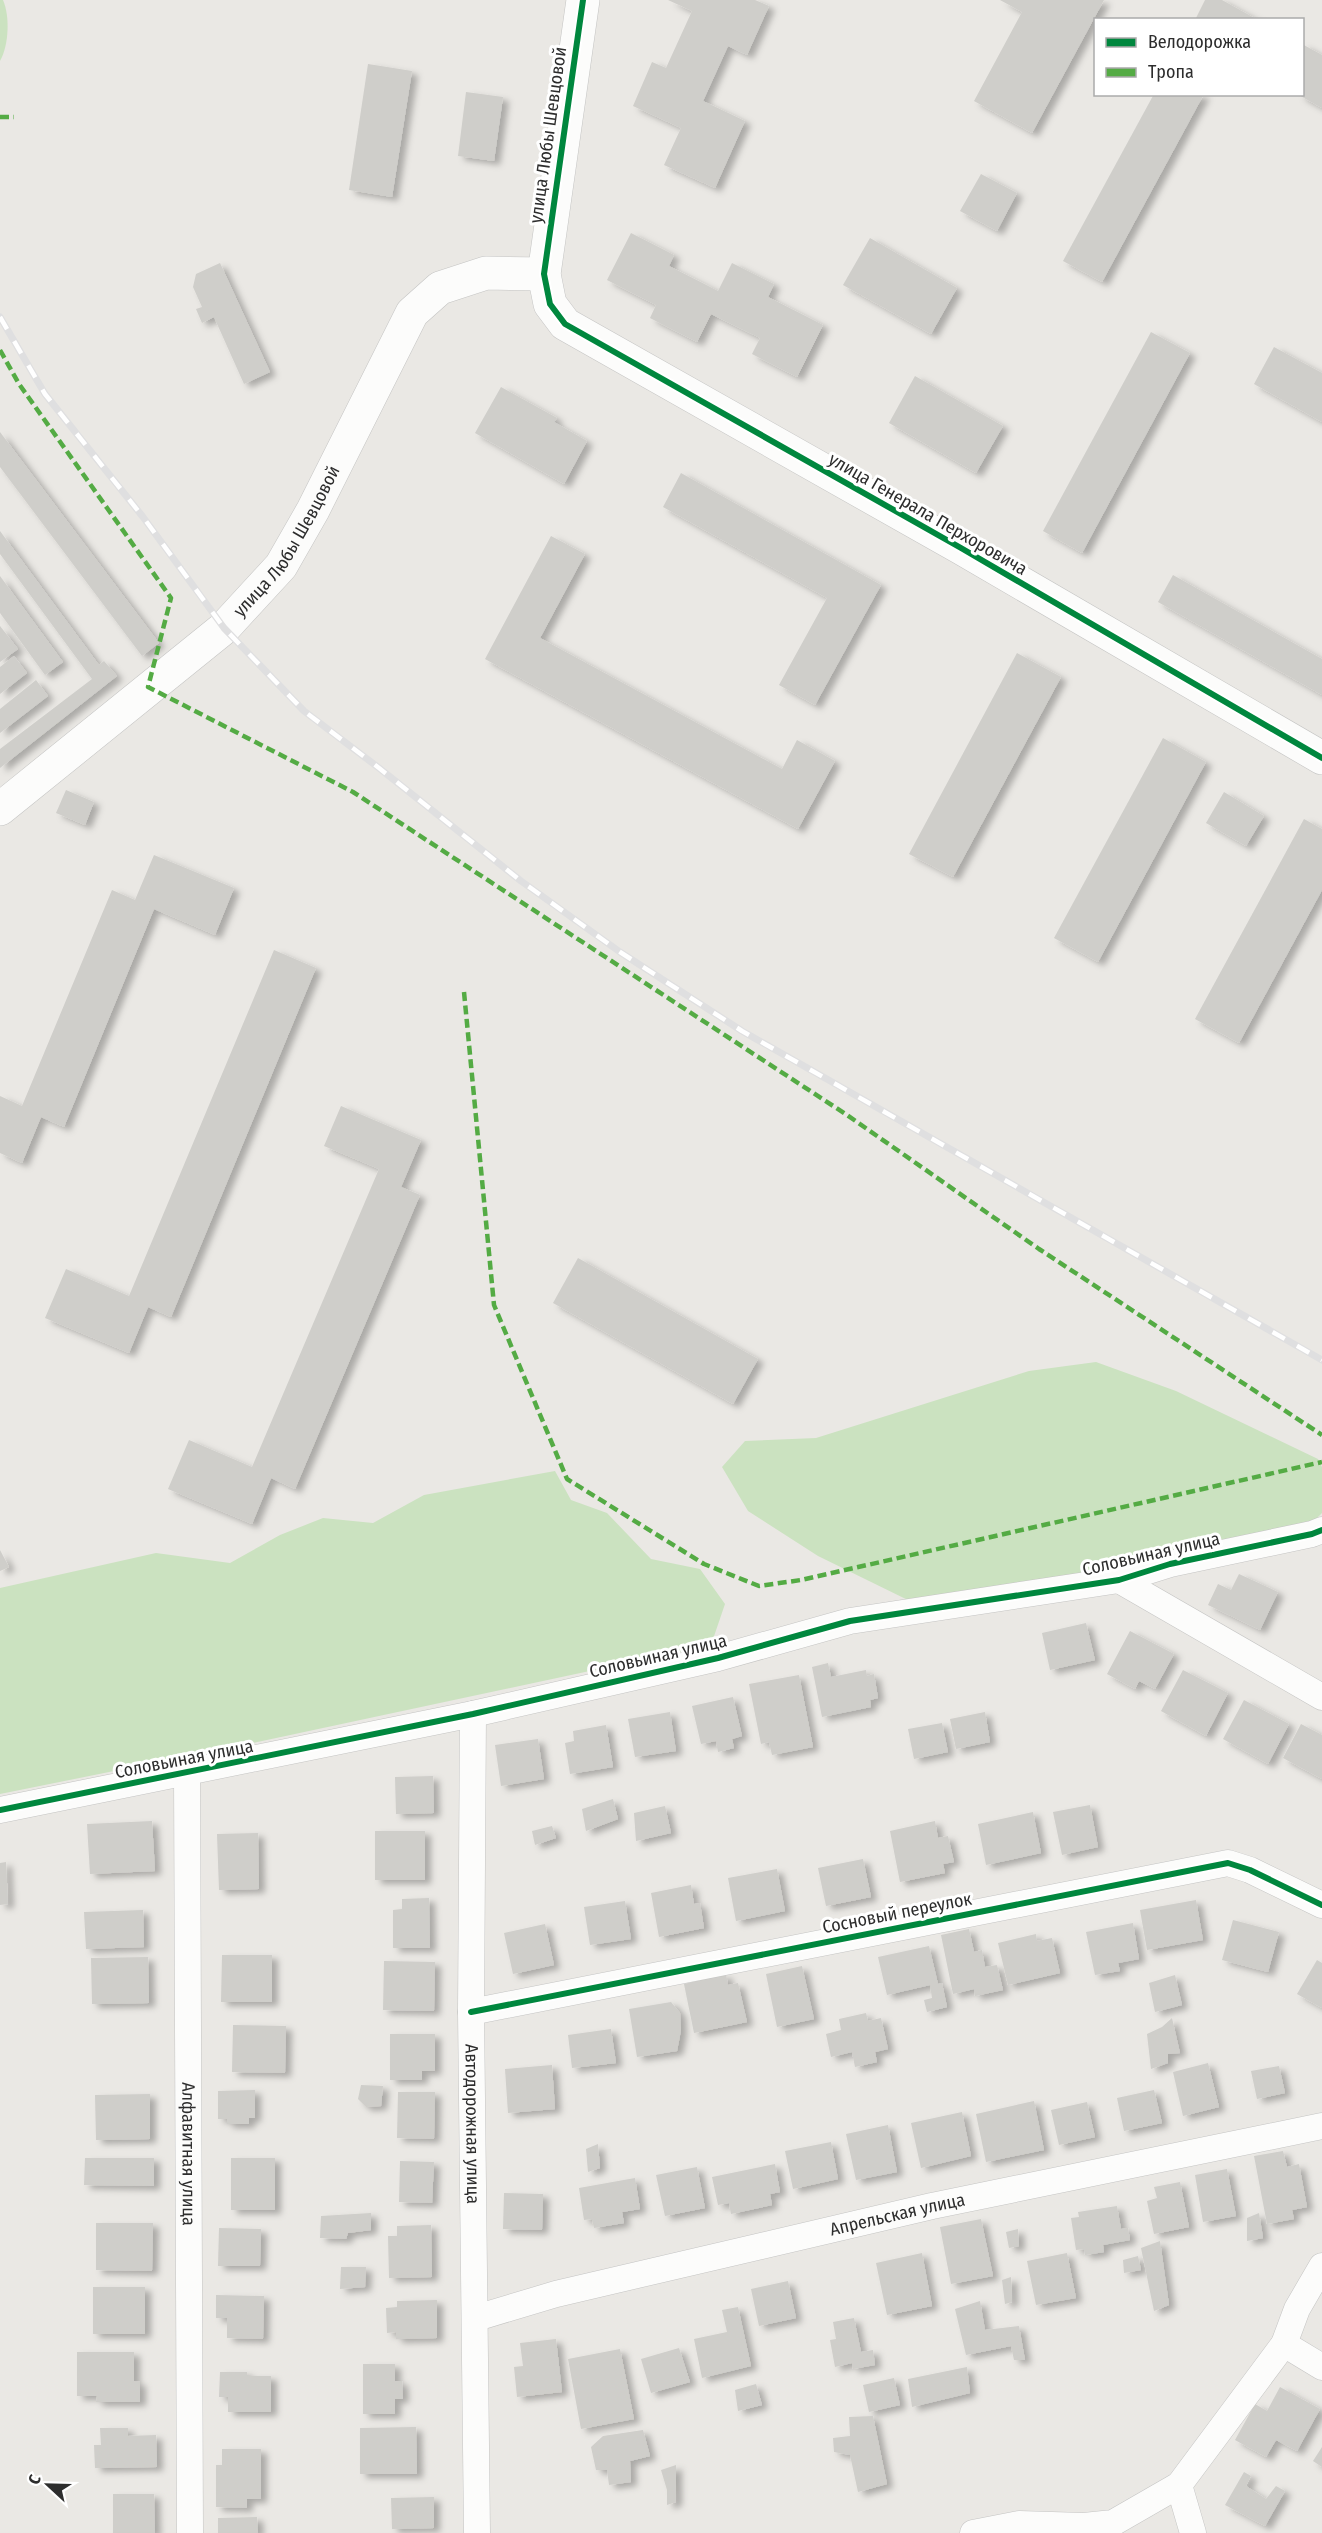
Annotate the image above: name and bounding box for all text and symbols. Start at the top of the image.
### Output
legend [1094,18,1304,96]
text: Велодорожка [1148,31,1251,53]
street label: улица Любы Шевцовой [525,45,571,225]
text: Тропа [1148,61,1194,83]
street label: улица Генерала Перхоровича [825,448,1031,580]
street label: улица Любы Шевцовой [229,462,345,621]
street label: Соловьиная улица [1080,1527,1222,1581]
street label: Соловьиная улица [587,1629,729,1683]
street label: Соловьиная улица [113,1735,255,1783]
street label: Сосновый переулок [820,1888,974,1938]
street label: Автодорожная улица [460,2044,484,2204]
street label: Алфавитная улица [177,2082,200,2226]
street label: Апрельская улица [828,2188,967,2241]
north arrow [18,2455,78,2515]
text: С [24,2472,45,2487]

